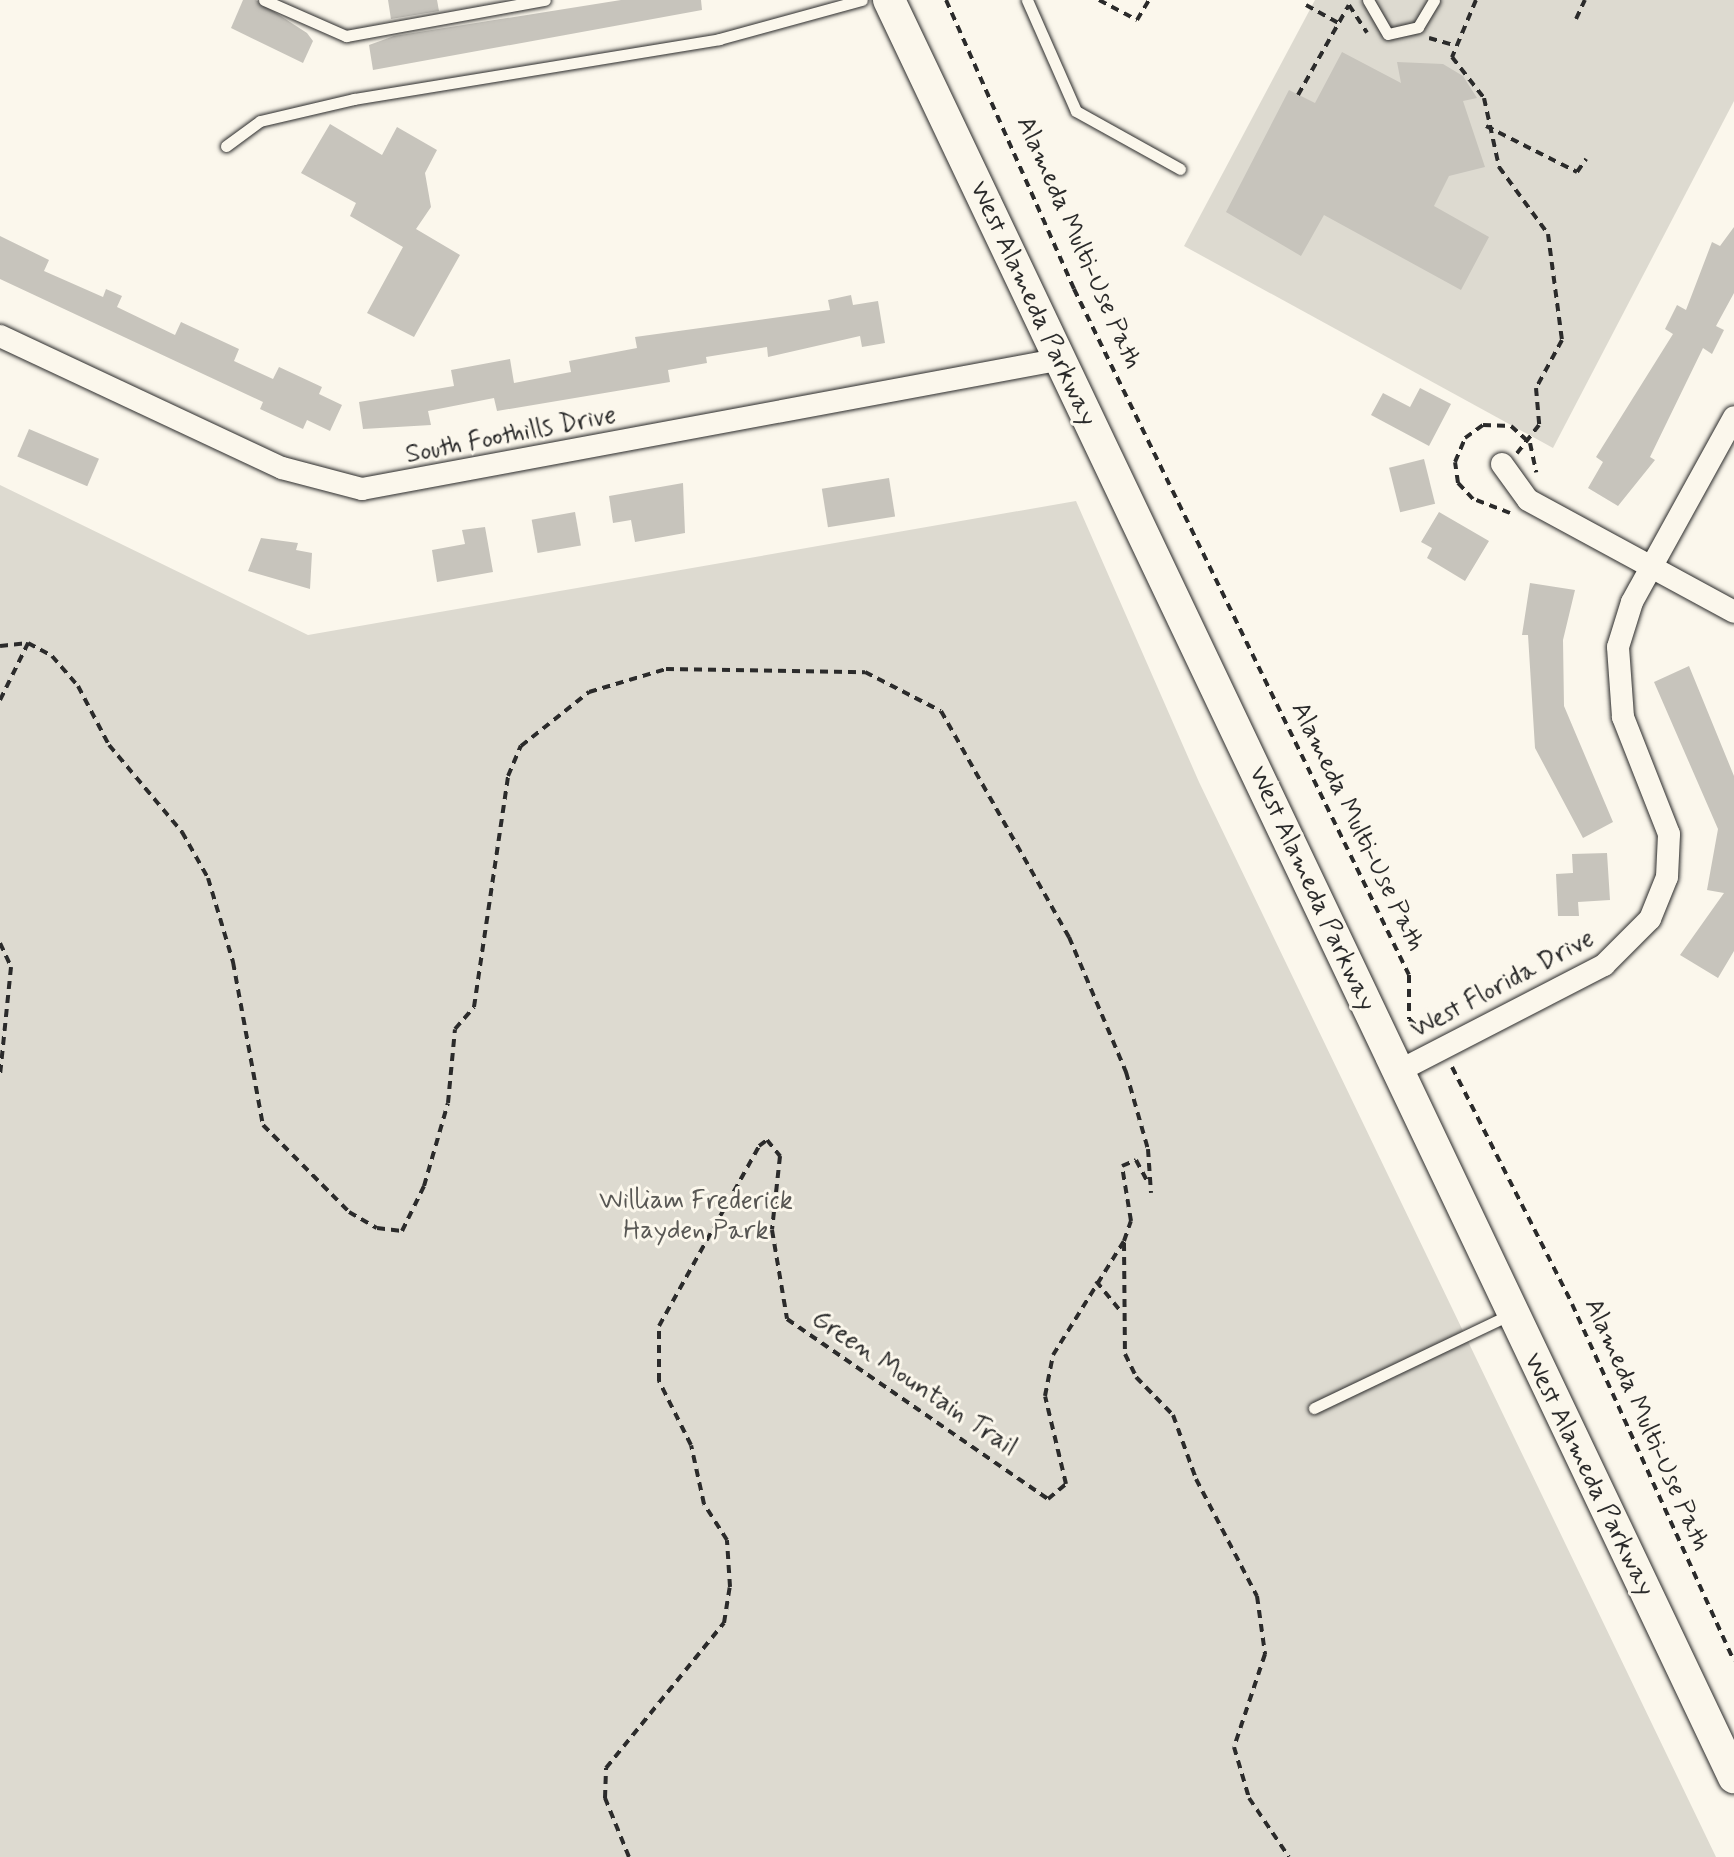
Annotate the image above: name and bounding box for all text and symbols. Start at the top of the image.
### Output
street label: Alameda Multi-Use Path [1008,112,1148,374]
street label: West Alameda Parkway [962,178,1102,430]
street label: South Foothills Drive [403,400,619,472]
street label: Alameda Multi-Use Path [1283,697,1431,957]
street label: West Alameda Parkway [1241,763,1381,1015]
street label: West Florida Drive [1407,924,1599,1046]
park label: William Frederick Hayden Park [599,1186,793,1248]
street label: Alameda Multi-Use Path [1576,1294,1716,1556]
street label: Green Mountain Trail [807,1305,1021,1463]
street label: West Alameda Parkway [1516,1350,1660,1600]

